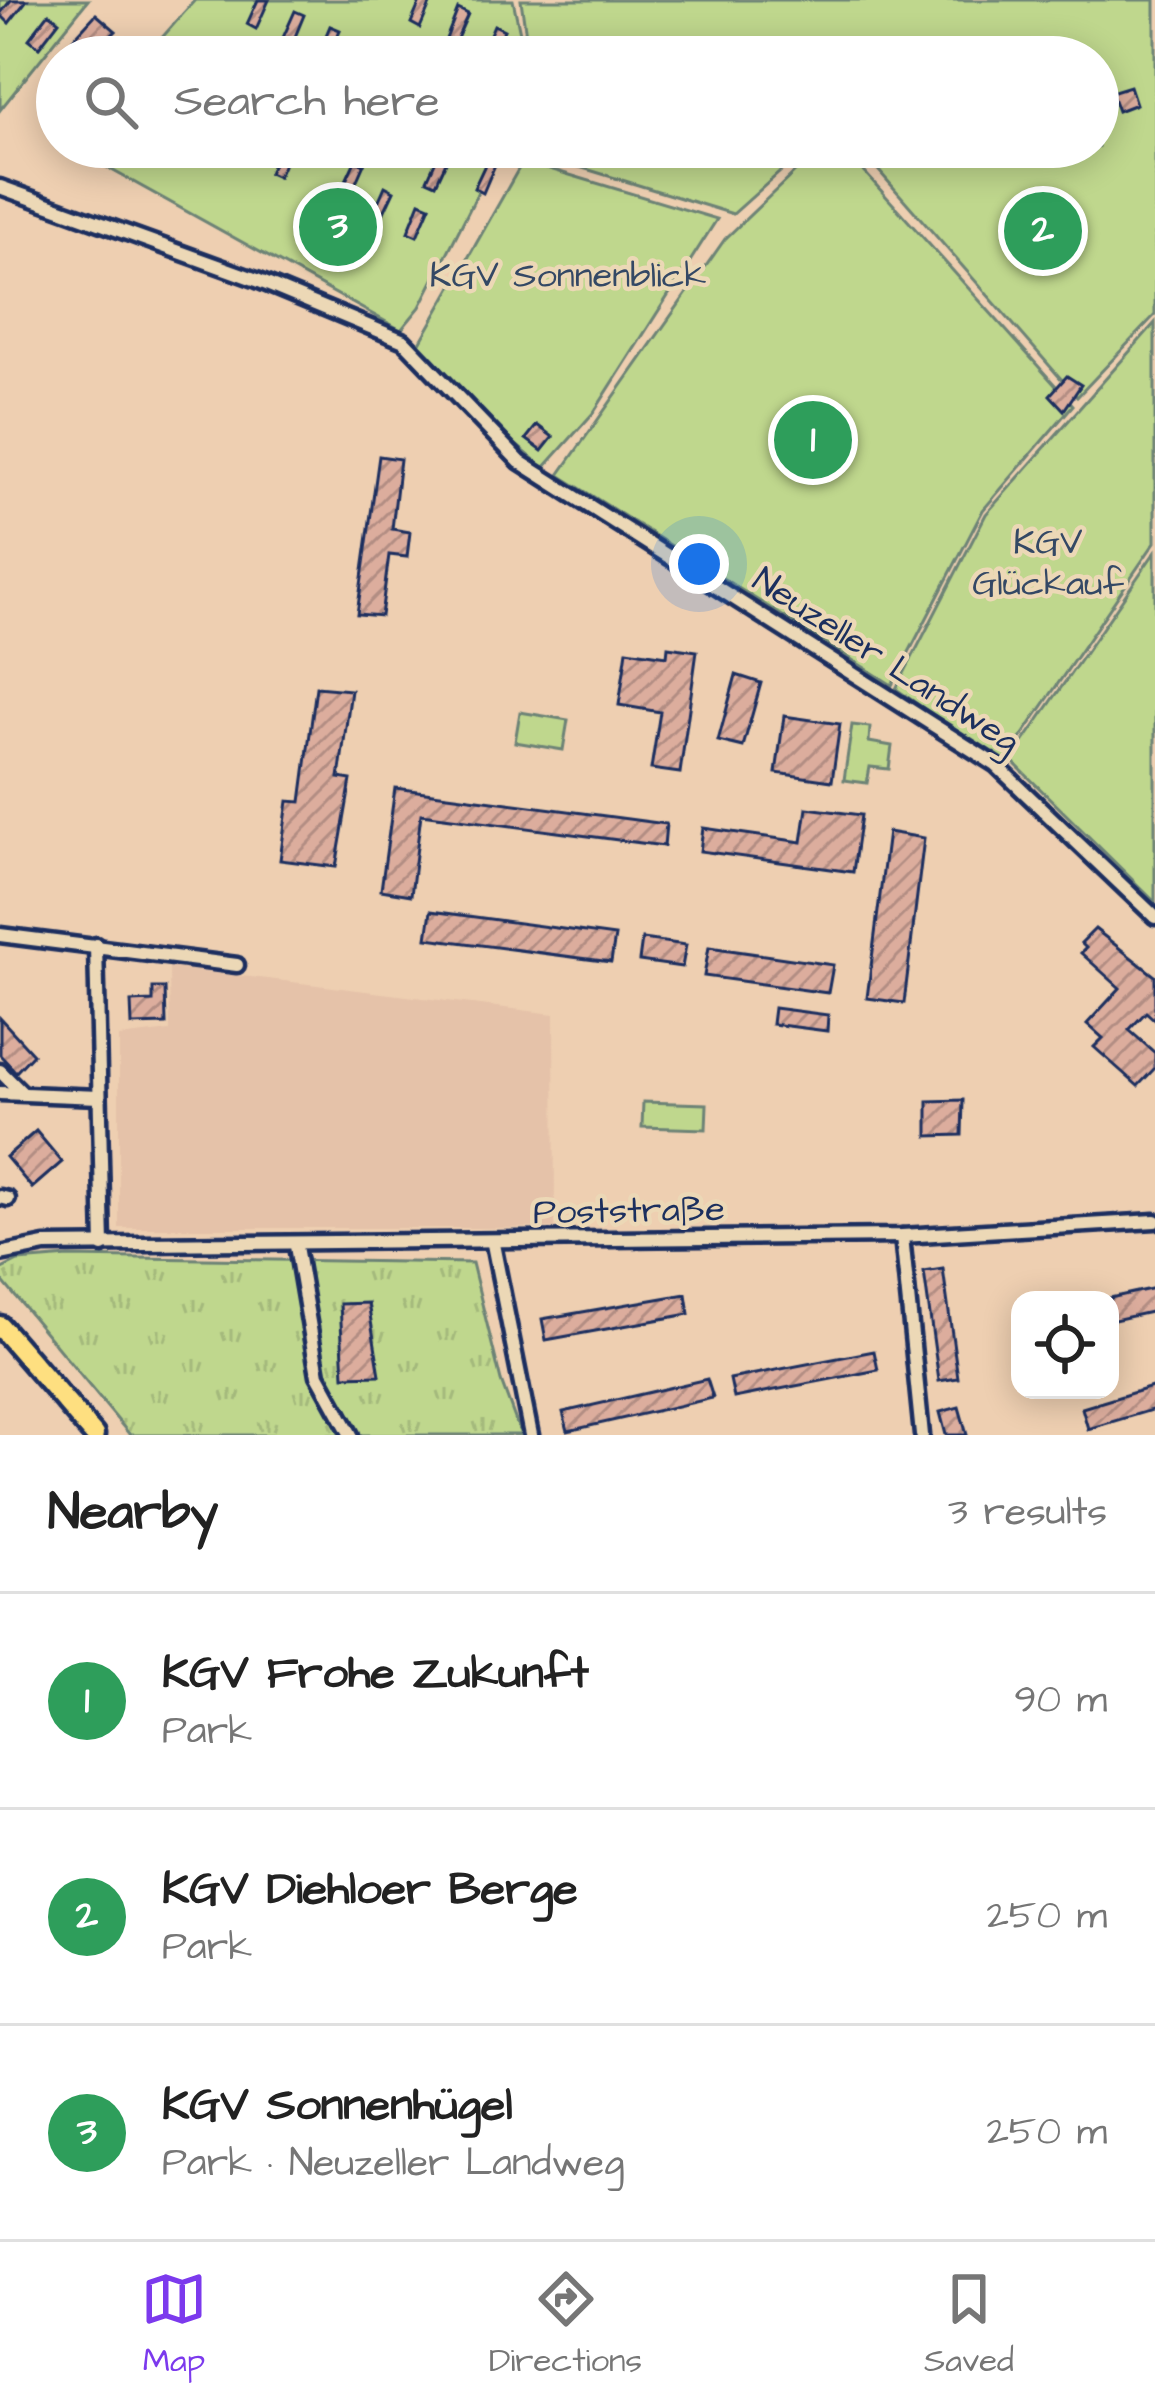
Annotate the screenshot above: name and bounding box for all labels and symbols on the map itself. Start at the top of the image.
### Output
pin: 3 [299,182,377,272]
pin: 2 [1004,186,1082,276]
park label: KGV Sonnenblick [430,250,706,301]
pin: 1 [774,395,852,485]
park label: KGV Glückauf [972,517,1124,609]
your location [669,534,729,594]
street label: Neuzeller Landweg [742,555,1030,768]
street label: Poststraße [533,1184,725,1238]

